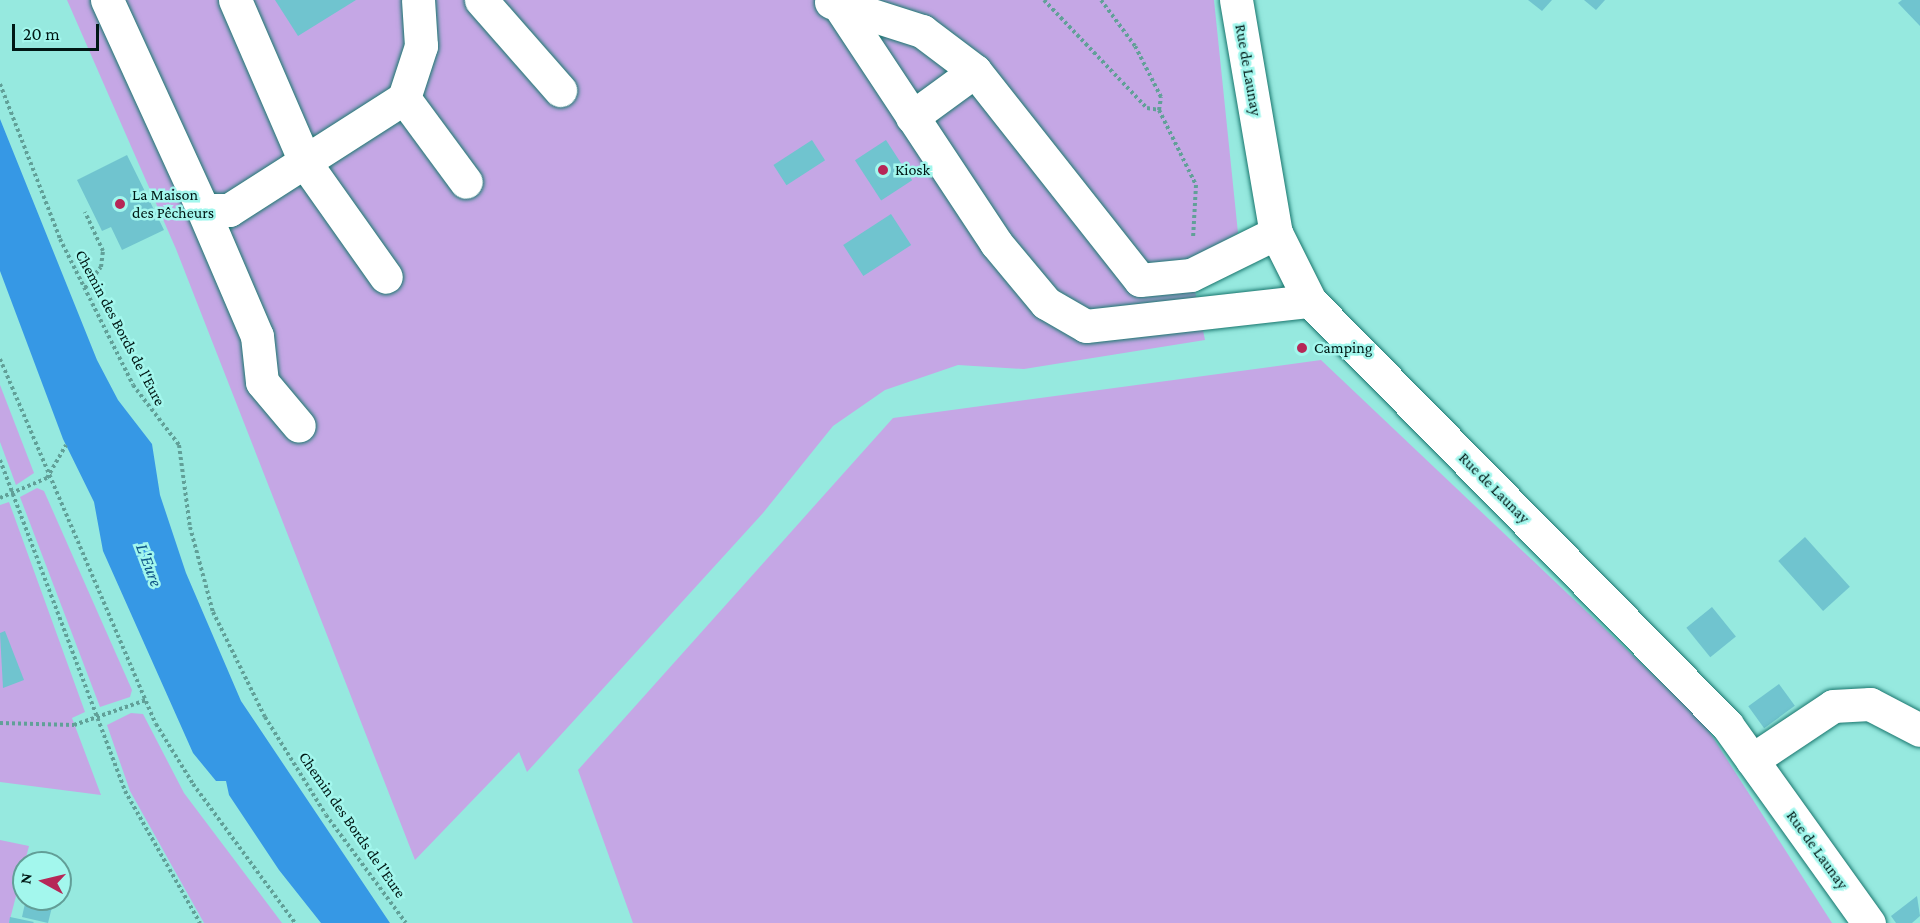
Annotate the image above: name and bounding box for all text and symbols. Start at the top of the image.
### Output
scale bar [15,12,102,50]
street label: Rue de Launay [1230,23,1266,117]
text: 20 m [23,24,60,44]
place label: Kiosk [895,160,930,180]
marker: Kiosk [876,163,890,177]
place label: La Maison des Pêcheurs [132,185,214,223]
marker: La Maison des Pêcheurs [113,197,127,211]
street label: Chemin des Bords de l'Eure [71,247,169,409]
place label: Camping [1314,338,1373,358]
marker: Camping [1295,341,1309,355]
street label: Rue de Launay [1454,448,1534,528]
water label: L'Eure [131,540,167,590]
street label: Chemin des Bords de l'Eure [294,748,410,902]
street label: Rue de Launay [1782,807,1852,893]
north arrow [12,851,72,911]
text: N [16,872,35,885]

